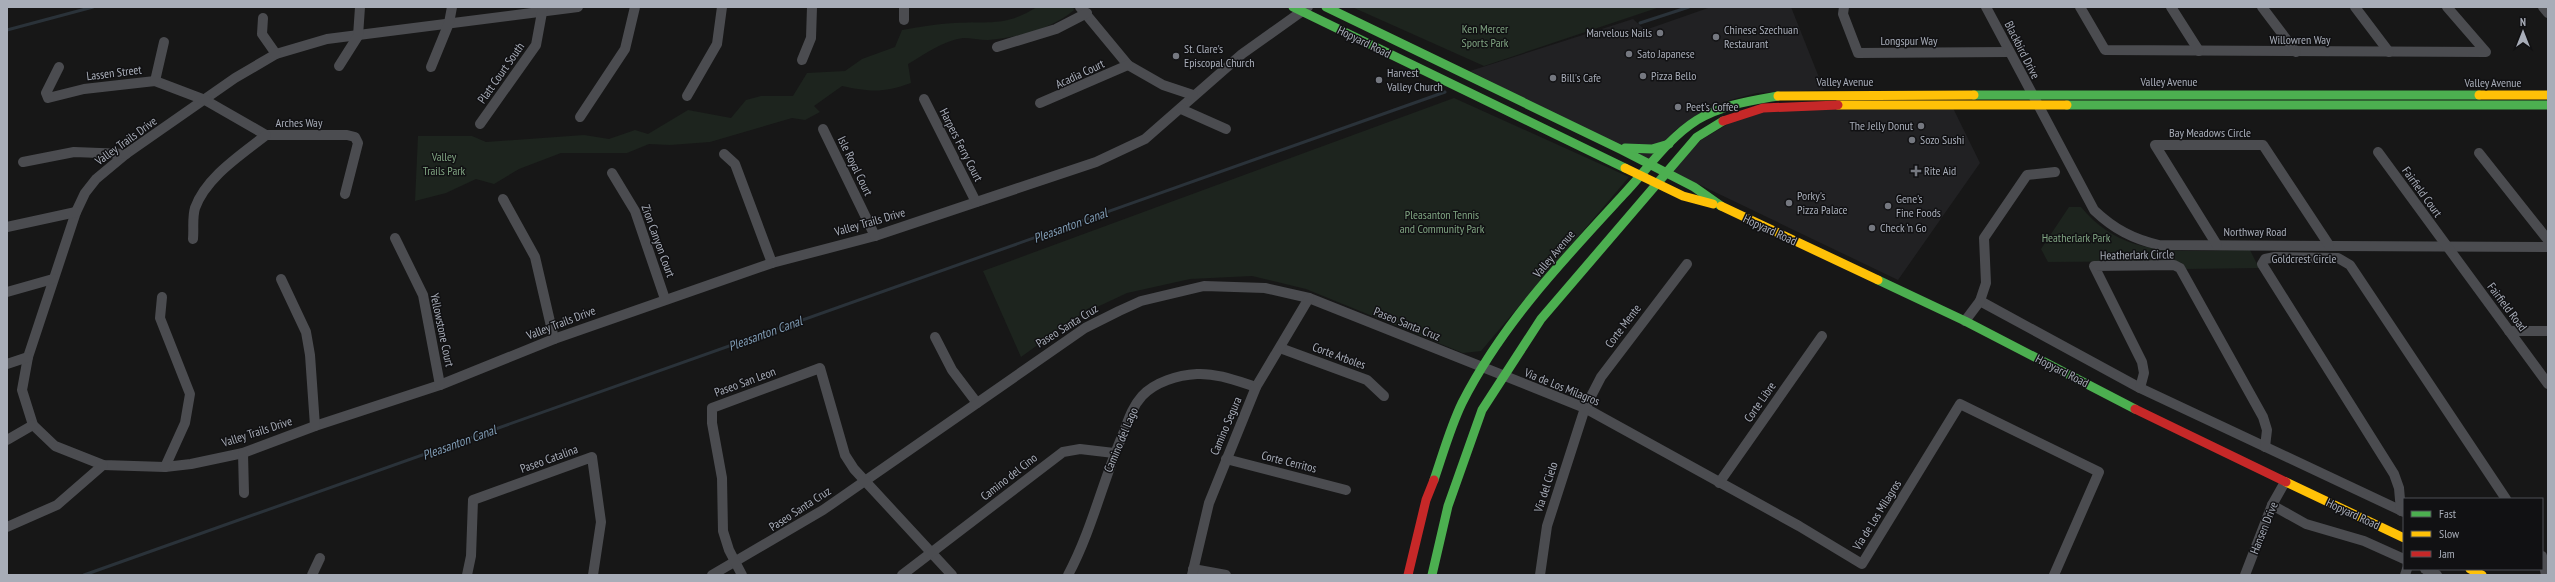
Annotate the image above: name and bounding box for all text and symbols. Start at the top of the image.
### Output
north arrow [2503,12,2543,52]
text: N [2520,15,2526,29]
street label: Blackbird Drive [2002,18,2043,81]
park label: Ken Mercer Sports Park [1462,21,1509,50]
street label: Hopyard Road [1335,22,1393,61]
place label: Chinese Szechuan Restaurant [1724,22,1798,51]
place label: Marvelous Nails [1586,25,1652,40]
marker: Marvelous Nails [1655,28,1665,38]
marker: Chinese Szechuan Restaurant [1711,32,1721,42]
street label: Willowren Way [2269,32,2331,47]
street label: Longspur Way [1880,33,1938,48]
street label: Platt Court South [474,39,527,106]
place label: St. Clare's Episcopal Church [1184,41,1254,70]
place label: Sato Japanese [1637,46,1695,61]
marker: Sato Japanese [1624,49,1634,59]
marker: St. Clare's Episcopal Church [1171,51,1181,61]
street label: Acadia Court [1053,55,1107,91]
street label: Lassen Street [86,62,143,83]
place label: Harvest Valley Church [1386,65,1443,94]
place label: Pizza Bello [1651,68,1696,83]
place label: Bill's Cafe [1561,70,1601,85]
marker: Pizza Bello [1638,71,1648,81]
marker: Bill's Cafe [1548,73,1558,83]
street label: Valley Avenue [1816,74,1874,89]
street label: Valley Avenue [2140,74,2198,89]
marker: Harvest Valley Church [1374,75,1384,85]
street label: Valley Avenue [2464,75,2522,90]
place label: Peet's Coffee [1686,99,1738,114]
marker: Peet's Coffee [1673,102,1683,112]
street label: Harpers Ferry Court [937,106,987,185]
street label: Valley Trails Drive [91,113,160,169]
street label: Arches Way [276,115,323,130]
place label: The Jelly Donut [1849,118,1914,133]
marker: The Jelly Donut [1916,121,1926,131]
street label: Bay Meadows Circle [2169,125,2251,140]
place label: Sozo Sushi [1920,132,1964,147]
street label: Isle Royal Court [835,133,877,199]
marker: Sozo Sushi [1907,135,1917,145]
park label: Valley Trails Park [423,149,465,178]
place label: Rite Aid [1924,163,1956,178]
street label: Fairfield Court [2399,164,2446,220]
marker: Rite Aid [1911,166,1921,176]
place label: Porky's Pizza Palace [1797,188,1848,217]
place label: Gene's Fine Foods [1896,191,1941,220]
marker: Porky's Pizza Palace [1784,198,1794,208]
marker: Gene's Fine Foods [1883,201,1893,211]
street label: Zion Canyon Court [638,202,679,280]
street label: Valley Trails Drive [832,204,907,239]
water label: Pleasanton Canal [1031,204,1111,247]
park label: Pleasanton Tennis and Community Park [1400,207,1485,236]
street label: Hopyard Road [1741,211,1799,249]
place label: Check 'n Go [1880,220,1927,235]
marker: Check 'n Go [1867,223,1877,233]
street label: Northway Road [2224,224,2286,239]
street label: Valley Avenue [1529,227,1578,281]
park label: Heatherlark Park [2042,230,2111,245]
street label: Heatherlark Circle [2100,246,2174,263]
street label: Goldcrest Circle [2272,251,2336,266]
street label: Fairfield Road [2484,279,2530,334]
street label: Yellowstone Court [427,292,458,369]
street label: Paseo Santa Cruz [1033,301,1101,351]
street label: Corte Mente [1601,301,1644,350]
street label: Valley Trails Drive [523,302,598,343]
street label: Paseo Santa Cruz [1372,303,1443,344]
water label: Pleasanton Canal [726,312,806,355]
street label: Corte Arboles [1311,339,1368,372]
street label: Hopyard Road [2033,351,2091,390]
street label: Paseo San Leon [712,364,777,400]
street label: Via de Los Milagros [1521,364,1602,408]
street label: Corte Libre [1740,379,1779,425]
street label: Camino Segura [1207,394,1245,457]
street label: Camino del Lago [1100,405,1141,475]
street label: Valley Trails Drive [219,413,294,450]
water label: Pleasanton Canal [420,421,500,464]
street label: Paseo Catalina [518,441,580,476]
street label: Corte Cerritos [1260,447,1318,476]
street label: Camino del Cino [977,450,1040,503]
street label: Via del Cielo [1530,460,1561,515]
street label: Via de Los Milagros [1848,477,1904,553]
street label: Paseo Santa Cruz [766,483,833,534]
street label: Hopyard Road [2324,495,2382,533]
legend [2403,498,2543,570]
street label: Hansen Drive [2246,499,2281,556]
text: Fast [2439,506,2457,521]
text: Slow [2439,526,2460,541]
text: Jam [2438,546,2455,561]

